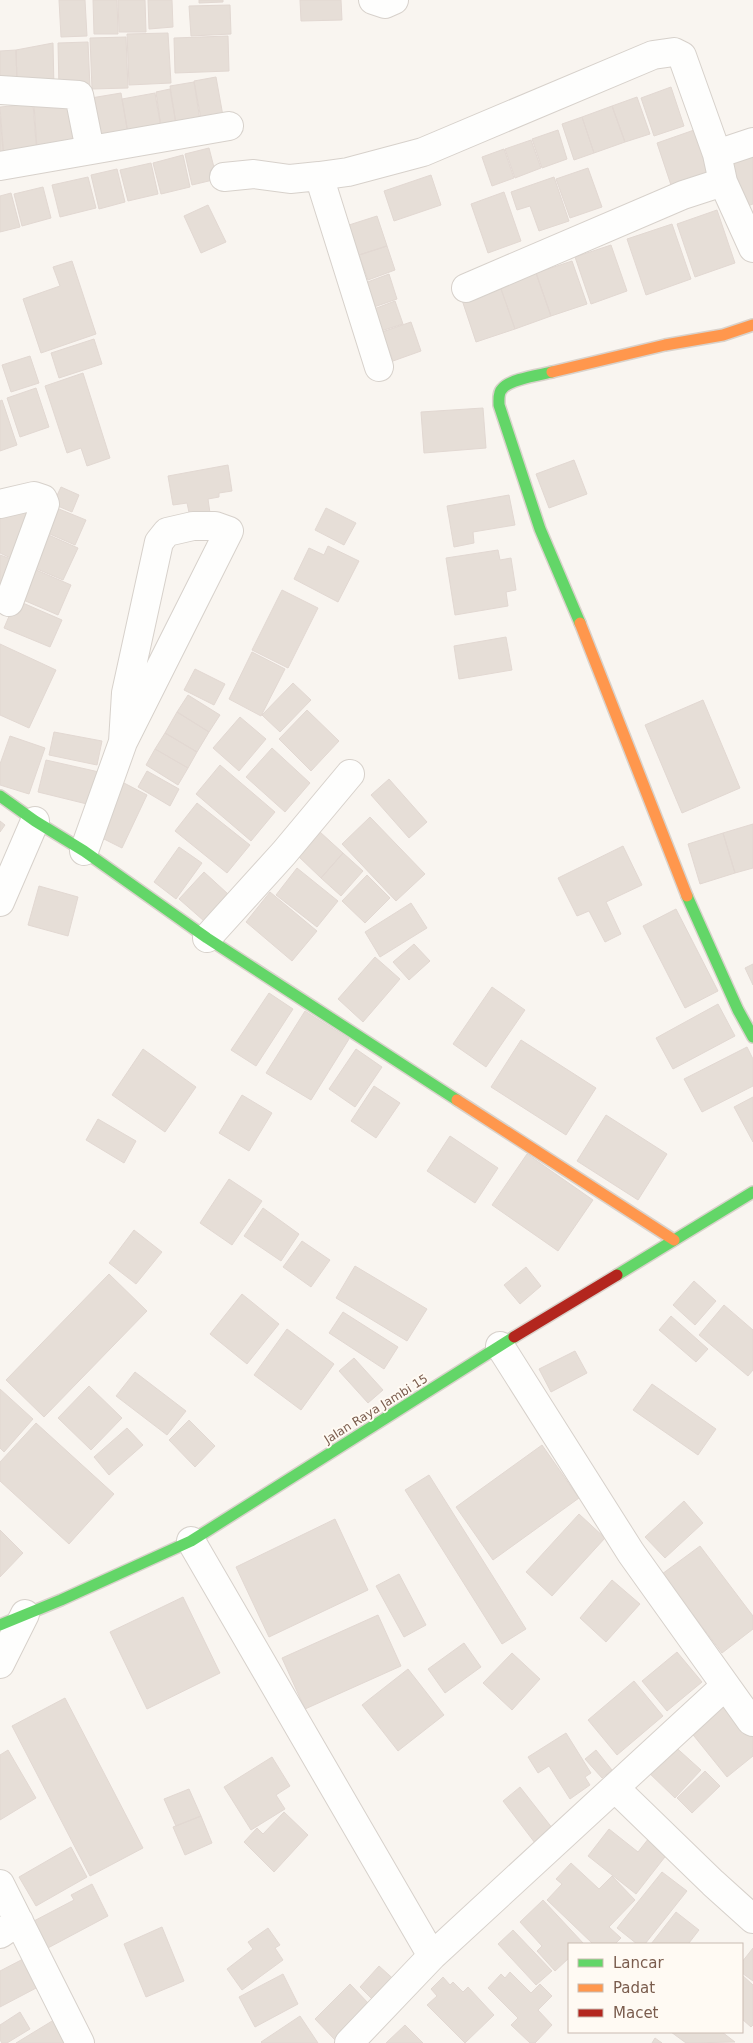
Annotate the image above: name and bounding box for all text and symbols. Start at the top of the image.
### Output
street label: Jalan Raya Jambi 15 [321,1371,430,1447]
legend [568,1943,743,2033]
text: Lancar [613,1954,664,1972]
text: Padat [613,1979,655,1997]
text: Macet [613,2004,659,2022]

